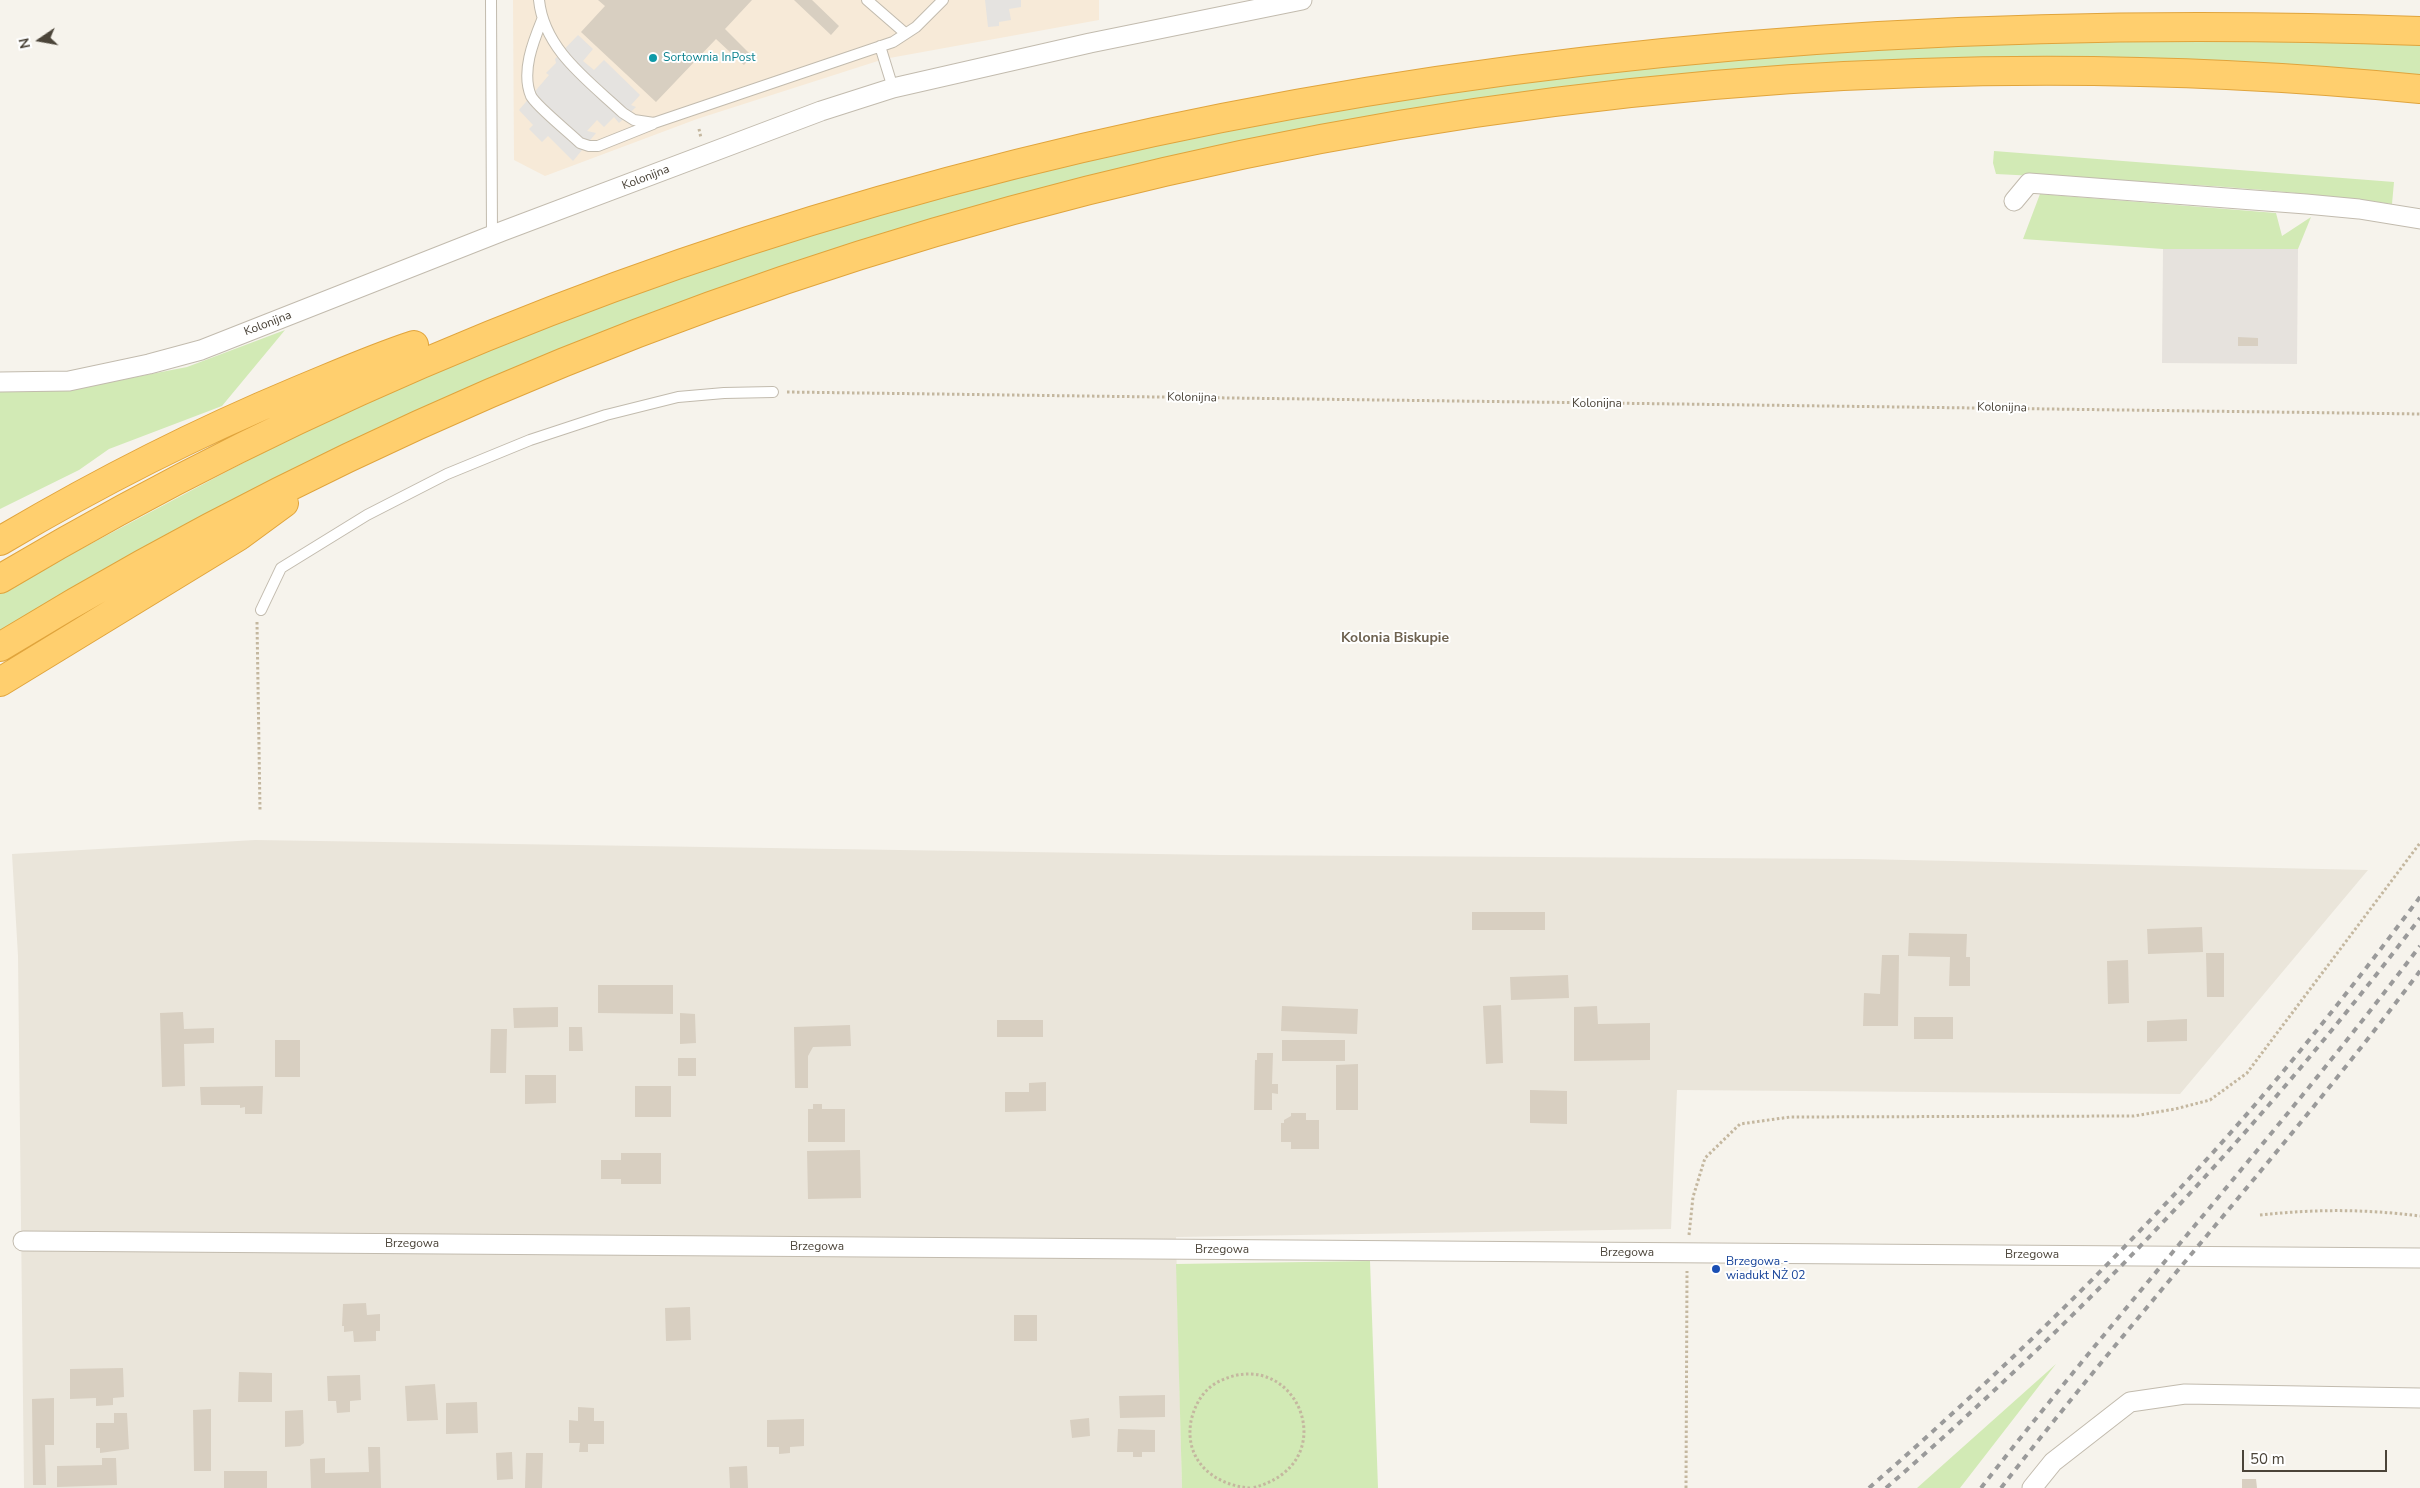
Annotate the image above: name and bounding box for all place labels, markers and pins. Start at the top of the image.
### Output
place label: Sortownia InPost [663,51,755,65]
marker: Sortownia InPost [647,52,659,64]
place label: Brzegowa - wiadukt NŻ 02 [1726,1255,1806,1283]
marker: Brzegowa - wiadukt NŻ 02 [1710,1263,1722,1275]

